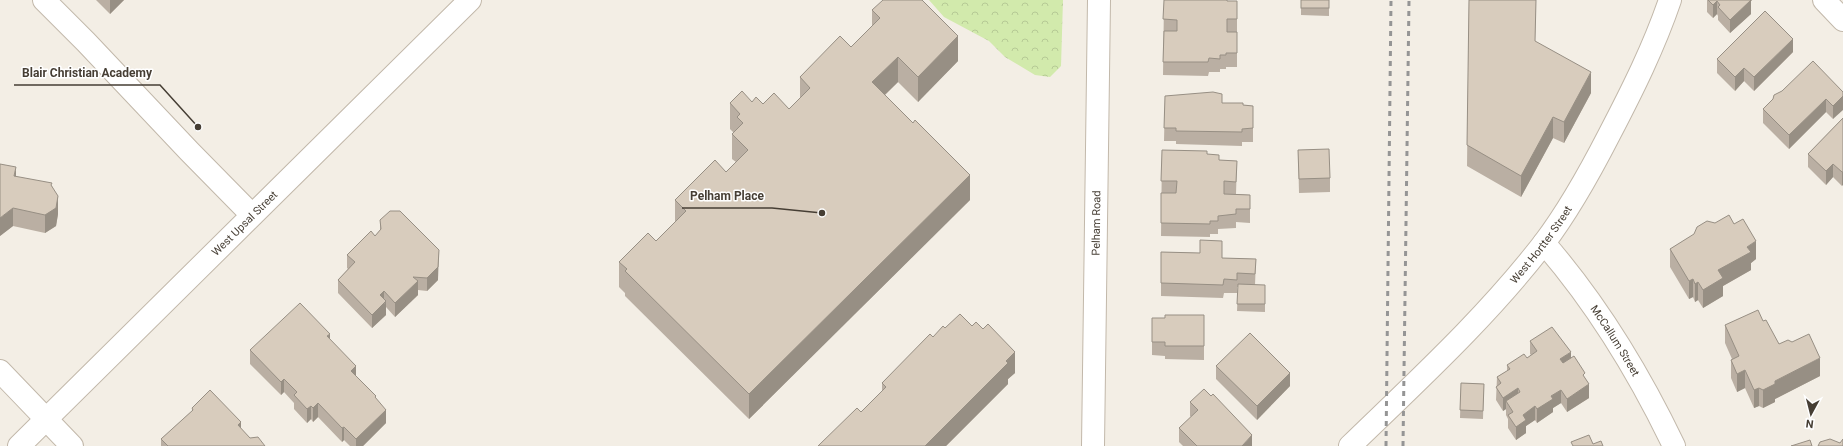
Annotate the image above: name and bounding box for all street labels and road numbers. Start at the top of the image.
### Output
street label: West Upsal Street [209,188,281,259]
street label: Pelham Road [1090,190,1103,256]
street label: West Hortter Street [1508,203,1575,286]
street label: McCallum Street [1588,303,1642,379]

